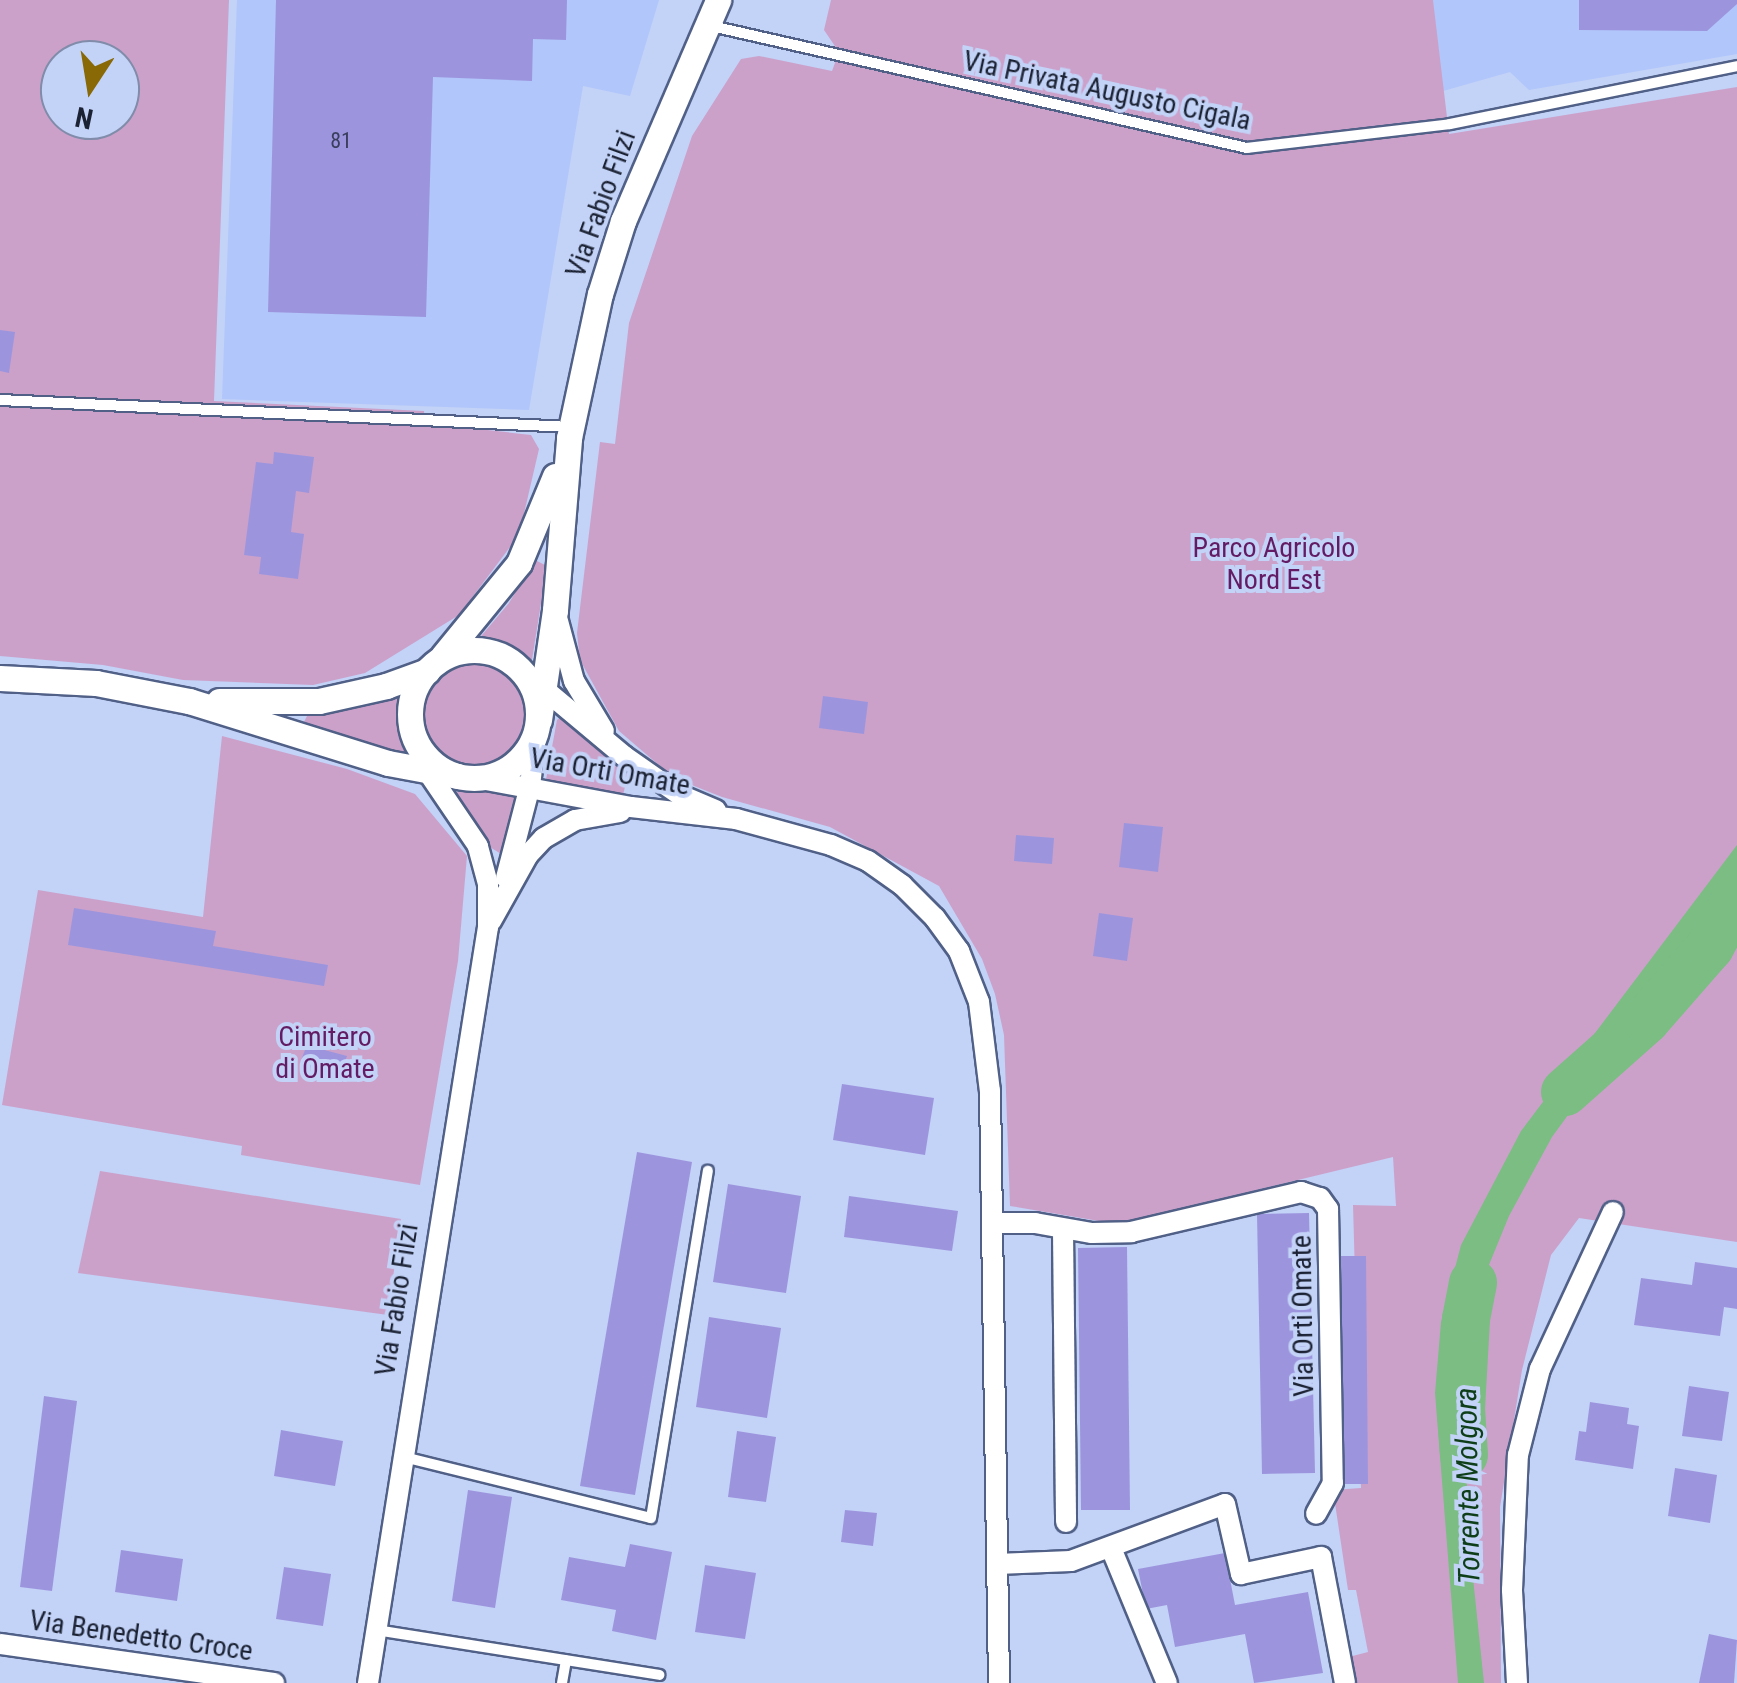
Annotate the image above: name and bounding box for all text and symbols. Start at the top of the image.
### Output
north arrow [40,40,140,140]
street label: Via Privata Augusto Cigala [960,44,1254,138]
text: N [72,100,96,136]
street label: Via Fabio Filzi [559,126,643,282]
house number: 81 [330,128,352,154]
park label: Parco Agricolo Nord Est [1193,531,1355,597]
street label: Via Orti Omate [527,741,693,803]
park label: Cimitero di Omate [275,1020,375,1086]
street label: Via Fabio Filzi [368,1221,426,1379]
street label: Via Orti Omate [1285,1235,1321,1397]
water label: Torrente Molgora [1448,1387,1488,1585]
street label: Via Benedetto Croce [27,1604,255,1668]

